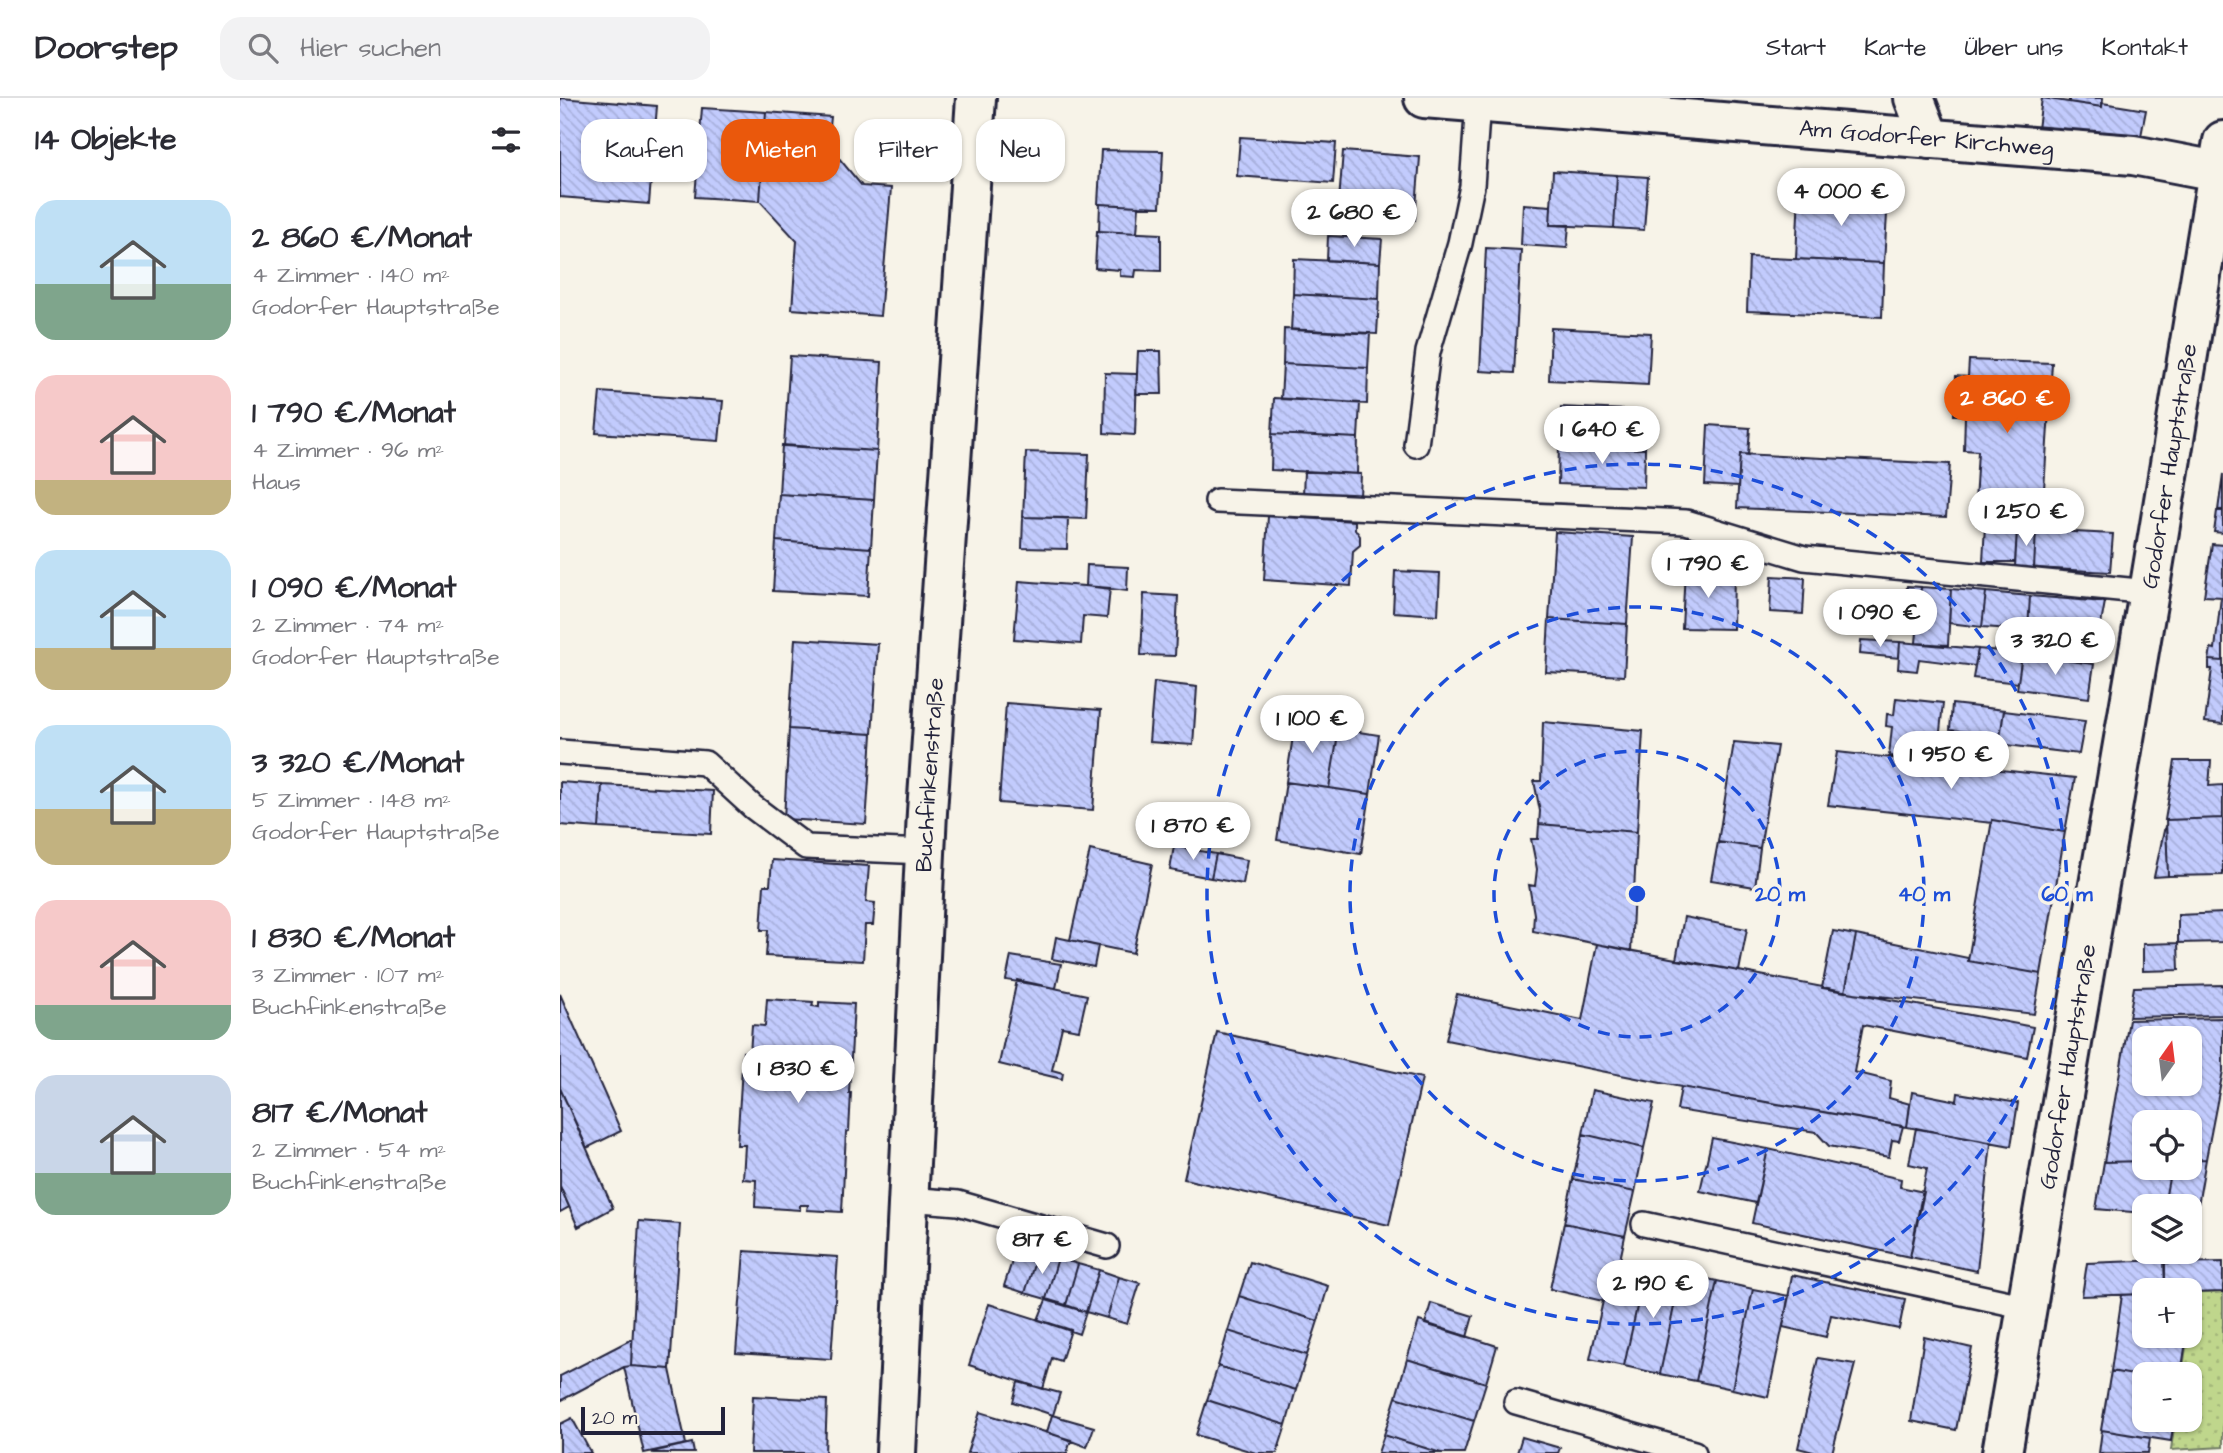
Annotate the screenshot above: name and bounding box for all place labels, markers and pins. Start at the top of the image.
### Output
pin: 4 000 € [1776,169,1906,228]
pin: 2 680 € [1289,190,1419,249]
pin: 2 860 € [1942,376,2072,435]
pin: 1 640 € [1537,406,1667,466]
pin: 1 250 € [1961,489,2091,548]
pin: 1 790 € [1643,540,1773,600]
pin: 1 090 € [1815,589,1945,649]
pin: 3 320 € [1990,618,2120,677]
pin: 1 100 € [1247,696,1377,755]
pin: 1 950 € [1886,732,2016,791]
pin: 1 870 € [1128,802,1258,862]
centre of rings [1625,882,1649,906]
pin: 1 830 € [733,1046,863,1105]
pin: 817 € [993,1216,1091,1276]
pin: 2 190 € [1588,1260,1718,1320]

